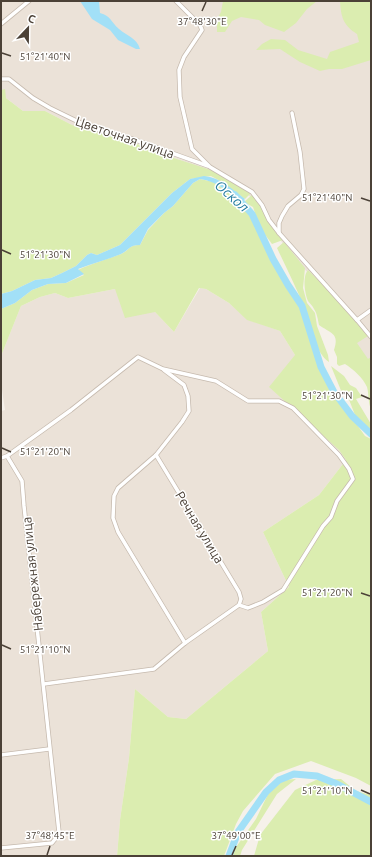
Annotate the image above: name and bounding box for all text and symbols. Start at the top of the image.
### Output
north arrow [8,8,48,48]
text: С [26,12,37,26]
text: 37°48'30"E [177,16,227,27]
text: 51°21'40"N [20,51,70,62]
street label: Цветочная улица [74,114,176,160]
water label: Оскол [212,177,252,215]
text: 51°21'40"N [302,192,352,203]
text: 51°21'30"N [20,249,70,260]
text: 51°21'30"N [302,390,352,401]
text: 51°21'20"N [20,446,70,457]
street label: Речная улица [173,489,227,565]
street label: Набережная улица [19,516,45,632]
text: 51°21'20"N [302,587,352,598]
text: 51°21'10"N [20,644,70,655]
text: 51°21'10"N [302,785,352,796]
text: 37°48'45"E [25,830,75,841]
text: 37°49'00"E [211,830,261,841]

